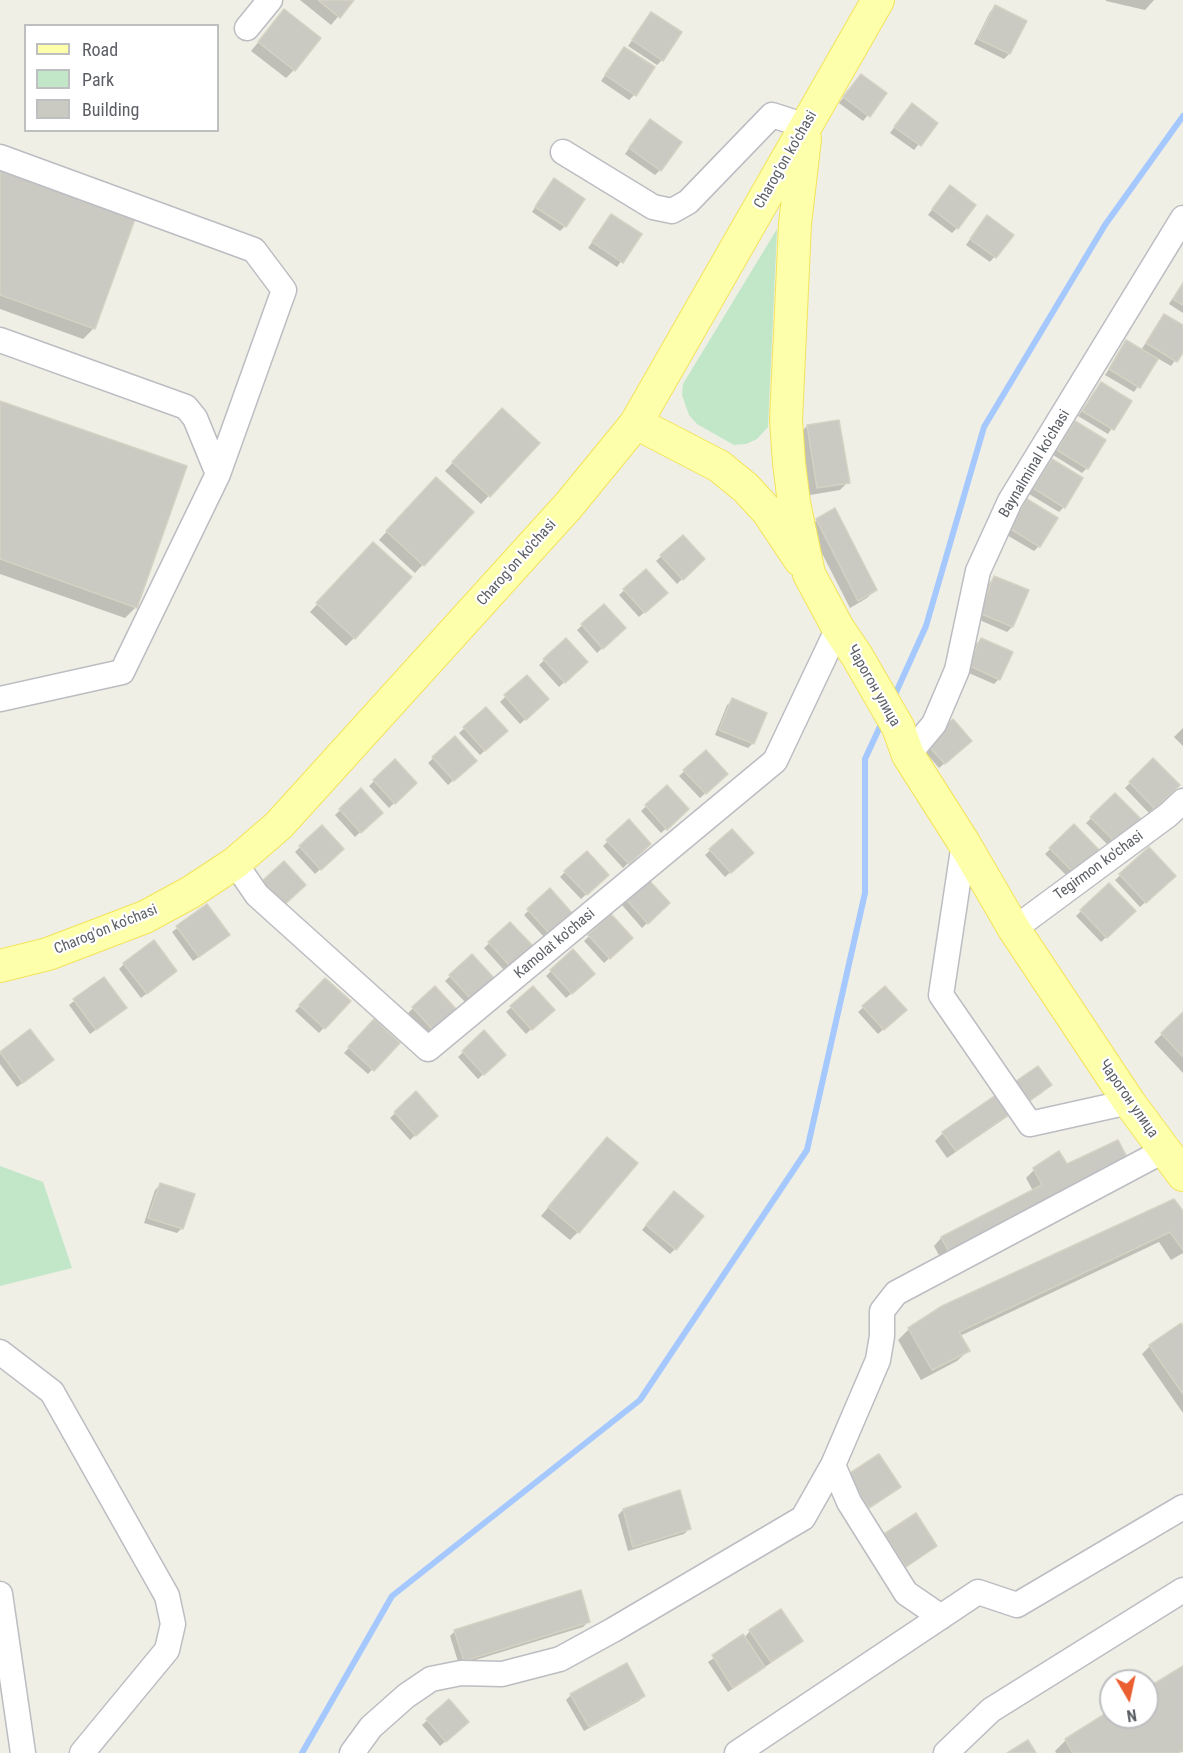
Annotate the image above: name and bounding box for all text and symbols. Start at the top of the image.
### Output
legend [24,24,219,132]
text: Road [82,39,118,60]
text: Park [82,69,114,90]
text: Building [82,99,139,120]
street label: Charog'on ko'chasi [751,108,821,212]
street label: Baynalminal ko'chasi [996,407,1074,521]
street label: Charog'on ko'chasi [474,516,560,610]
street label: Чарогон улица [842,642,904,730]
street label: Tegirmon ko'chasi [1051,828,1147,904]
street label: Charog'on ko'chasi [52,901,160,959]
street label: Kamolat ko'chasi [511,905,599,983]
street label: Чарогон улица [1094,1056,1162,1142]
north arrow [1099,1669,1159,1729]
text: N [1125,1705,1138,1725]

